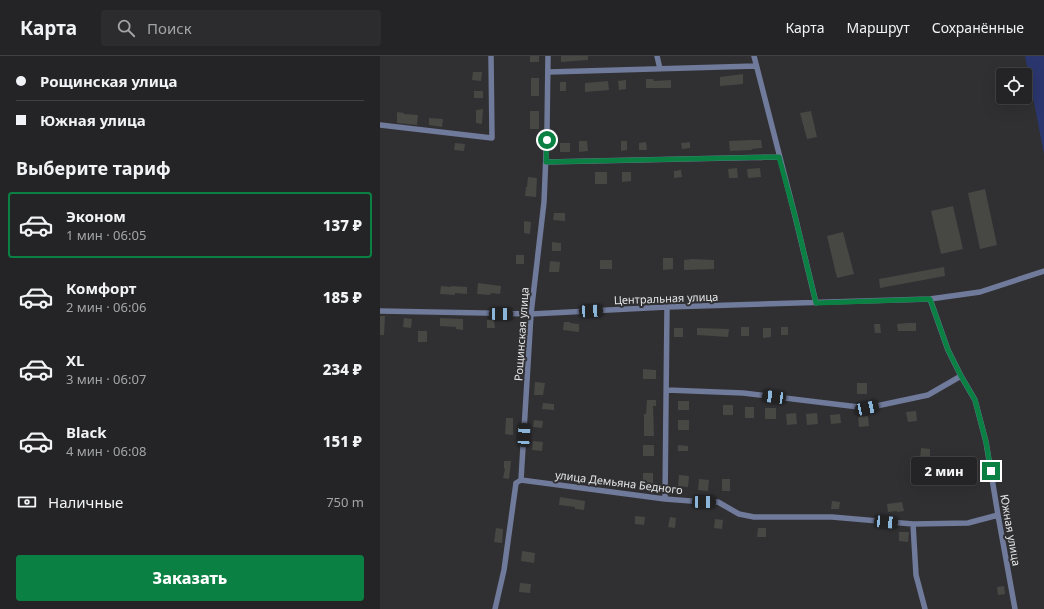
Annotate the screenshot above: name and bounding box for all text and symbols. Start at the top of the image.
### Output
search box [101,10,381,46]
text: Карта [20,15,77,41]
icon: search [115,17,137,39]
text: Поиск [147,18,192,38]
text: Карта [785,18,824,37]
text: Маршрут [846,18,910,37]
text: Сохранённые [932,18,1024,37]
map controls [996,68,1032,104]
button: locate [996,68,1032,104]
text: Рощинская улица [40,71,177,91]
text: Южная улица [40,110,146,130]
route start [538,131,556,149]
text: Выберите тариф [16,156,171,180]
text: Эконом [66,206,126,226]
icon: car [18,207,54,243]
text: 137 ₽ [323,215,362,235]
text: 1 мин · 06:05 [66,226,146,244]
text: Комфорт [66,278,136,298]
icon: car [18,279,54,315]
text: 185 ₽ [323,287,362,307]
street label: Рощинская улица [510,287,532,381]
street label: Центральная улица [613,289,719,307]
text: 2 мин · 06:06 [66,298,146,316]
car [579,304,603,318]
car [489,308,513,320]
text: XL [66,350,84,370]
icon: car [18,351,54,387]
text: 234 ₽ [323,359,362,379]
text: 3 мин · 06:07 [66,370,146,388]
car [761,390,787,404]
car [854,400,880,416]
text: Black [66,422,106,442]
icon: car [18,423,54,459]
car [517,423,531,447]
text: 151 ₽ [323,431,362,451]
text: 4 мин · 06:08 [66,442,146,460]
callout: 2 мин [911,457,977,485]
text: 2 мин [924,462,964,480]
route end [982,462,1000,480]
street label: улица Демьяна Бедного [554,467,684,497]
icon: cash [16,491,38,513]
text: Наличные [48,492,123,512]
text: 750 m [326,493,364,511]
street label: Южная улица [997,493,1025,567]
car [692,496,716,508]
car [874,515,898,529]
button: Заказать [16,555,364,601]

